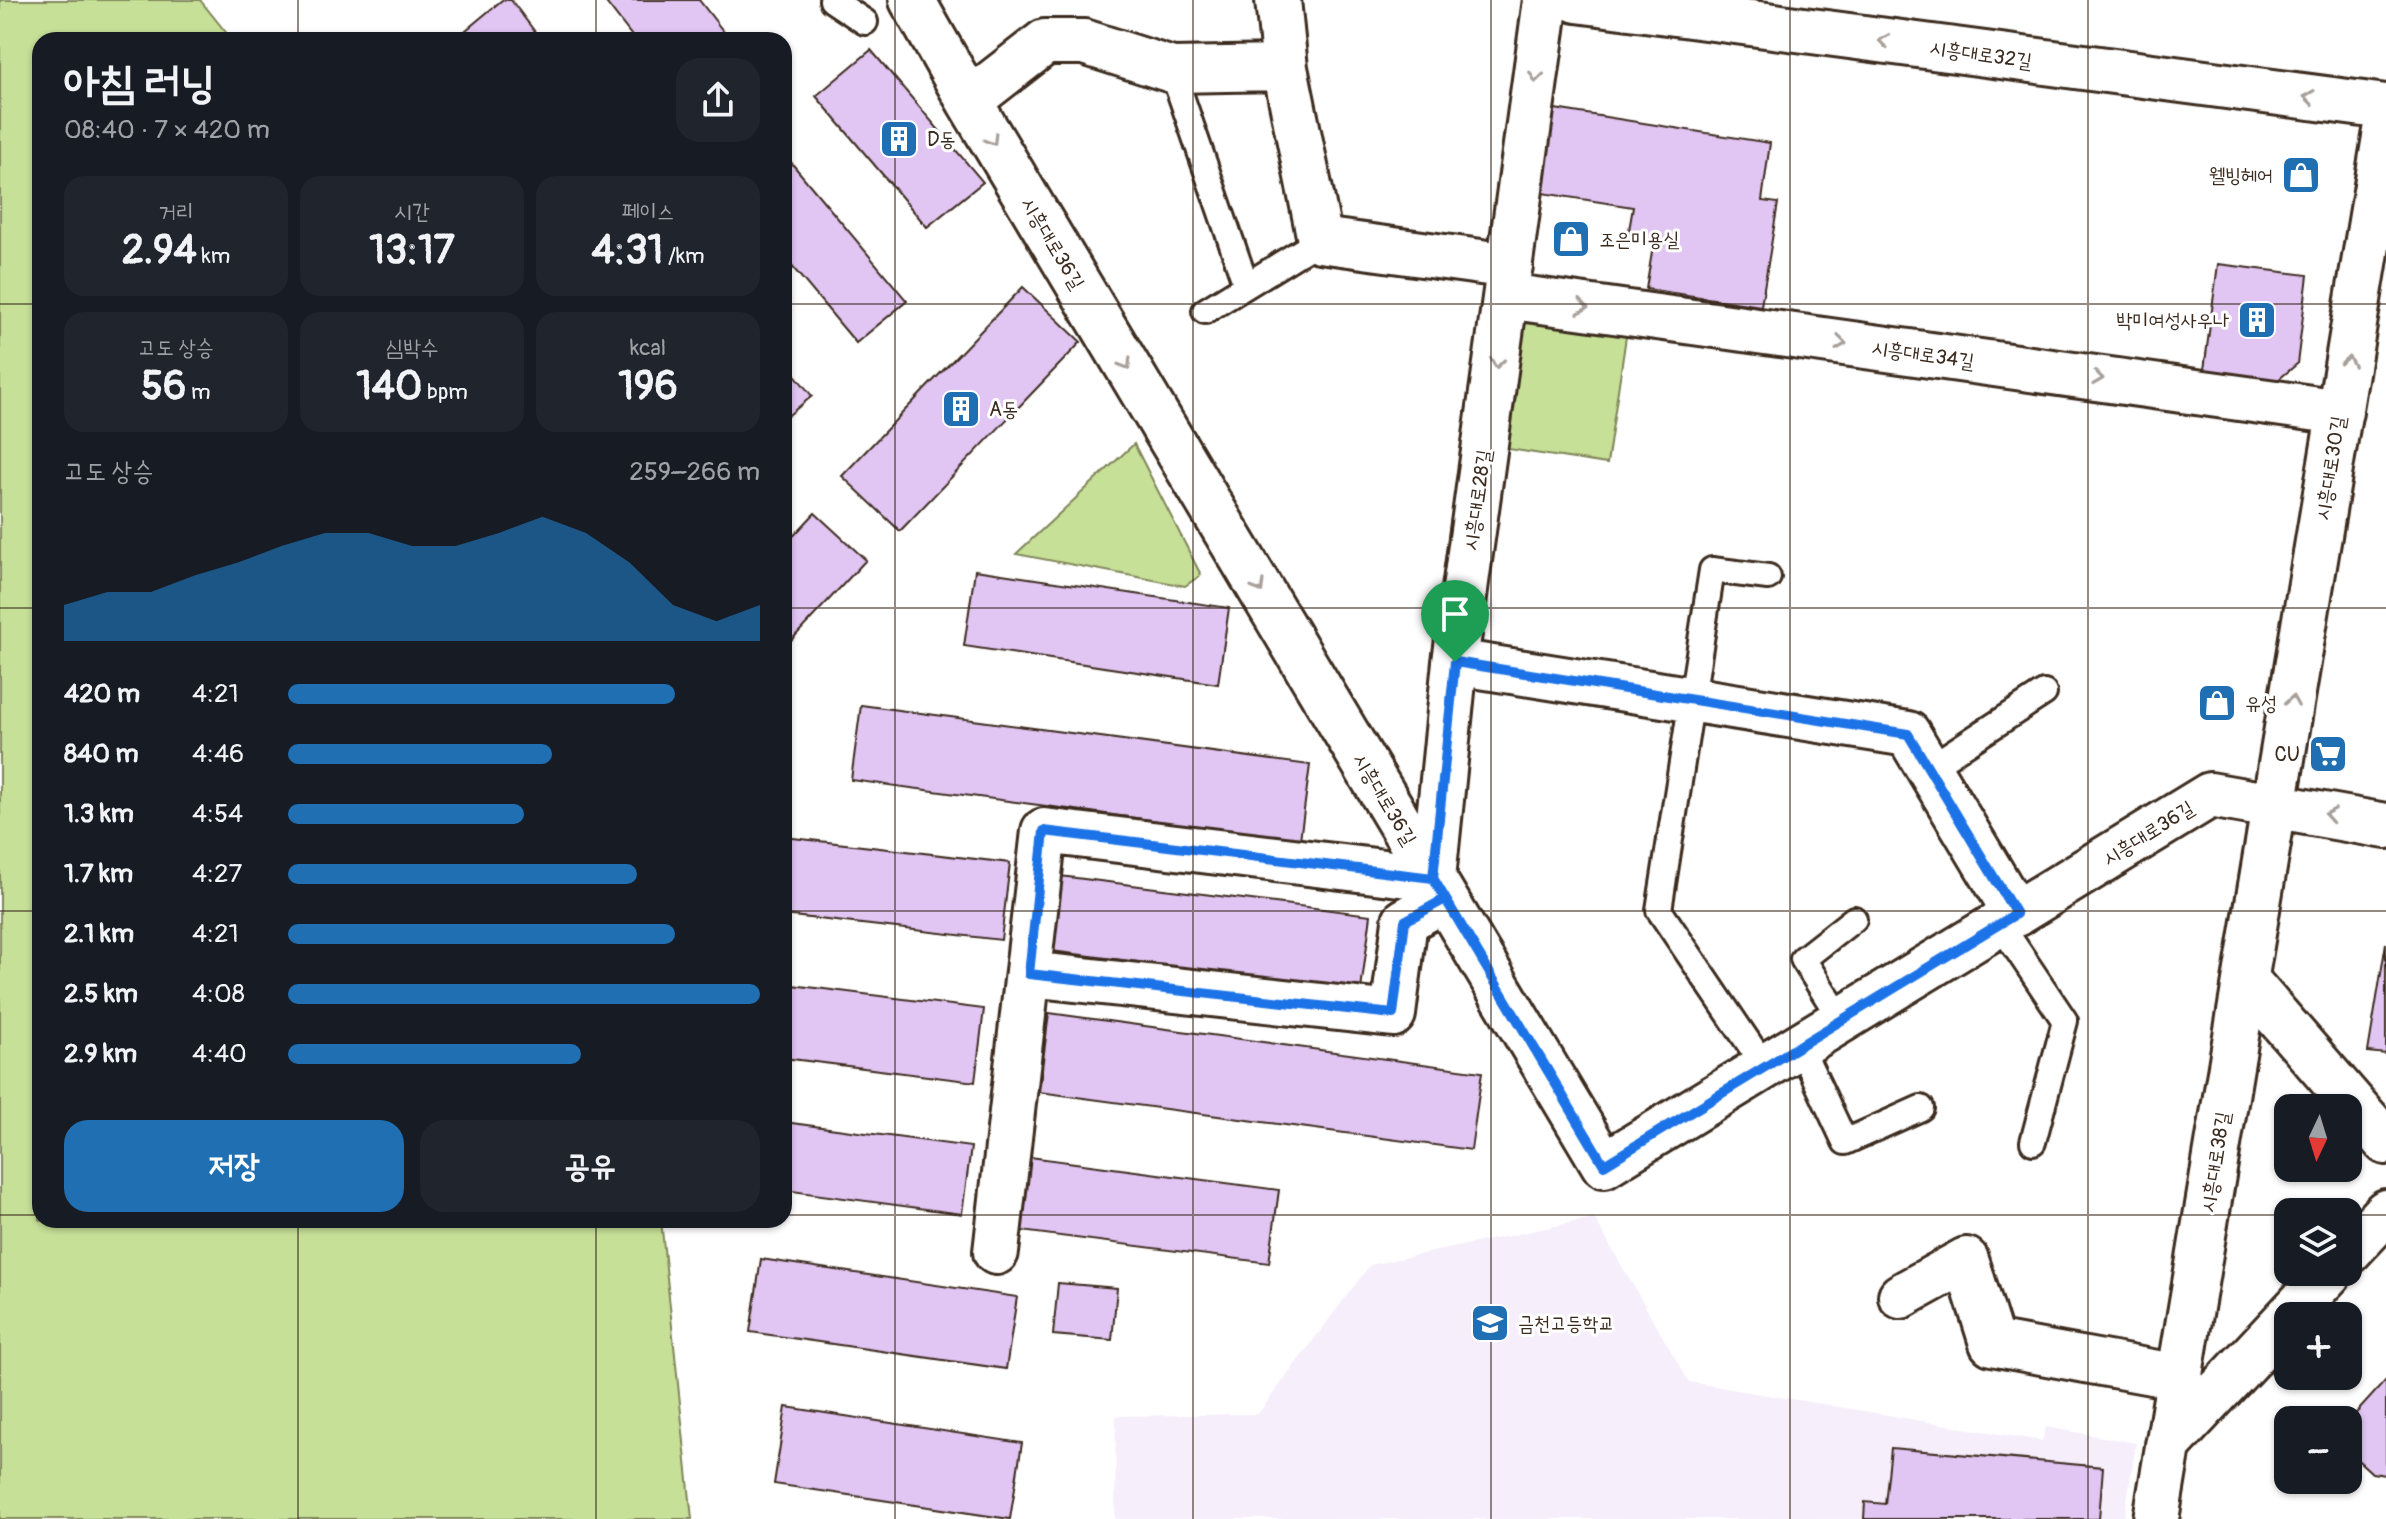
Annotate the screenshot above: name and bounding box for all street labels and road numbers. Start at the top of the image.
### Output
street label: 시흥대로32길 [1928,35,2034,74]
street label: 시흥대로36길 [1015,193,1090,294]
street label: 시흥대로34길 [1870,335,1976,374]
street label: 시흥대로30길 [2310,414,2351,522]
street label: 시흥대로28길 [1458,448,1497,552]
street label: 시흥대로36길 [1347,749,1422,850]
street label: 시흥대로36길 [2098,795,2199,871]
street label: 시흥대로38길 [2195,1110,2236,1214]

